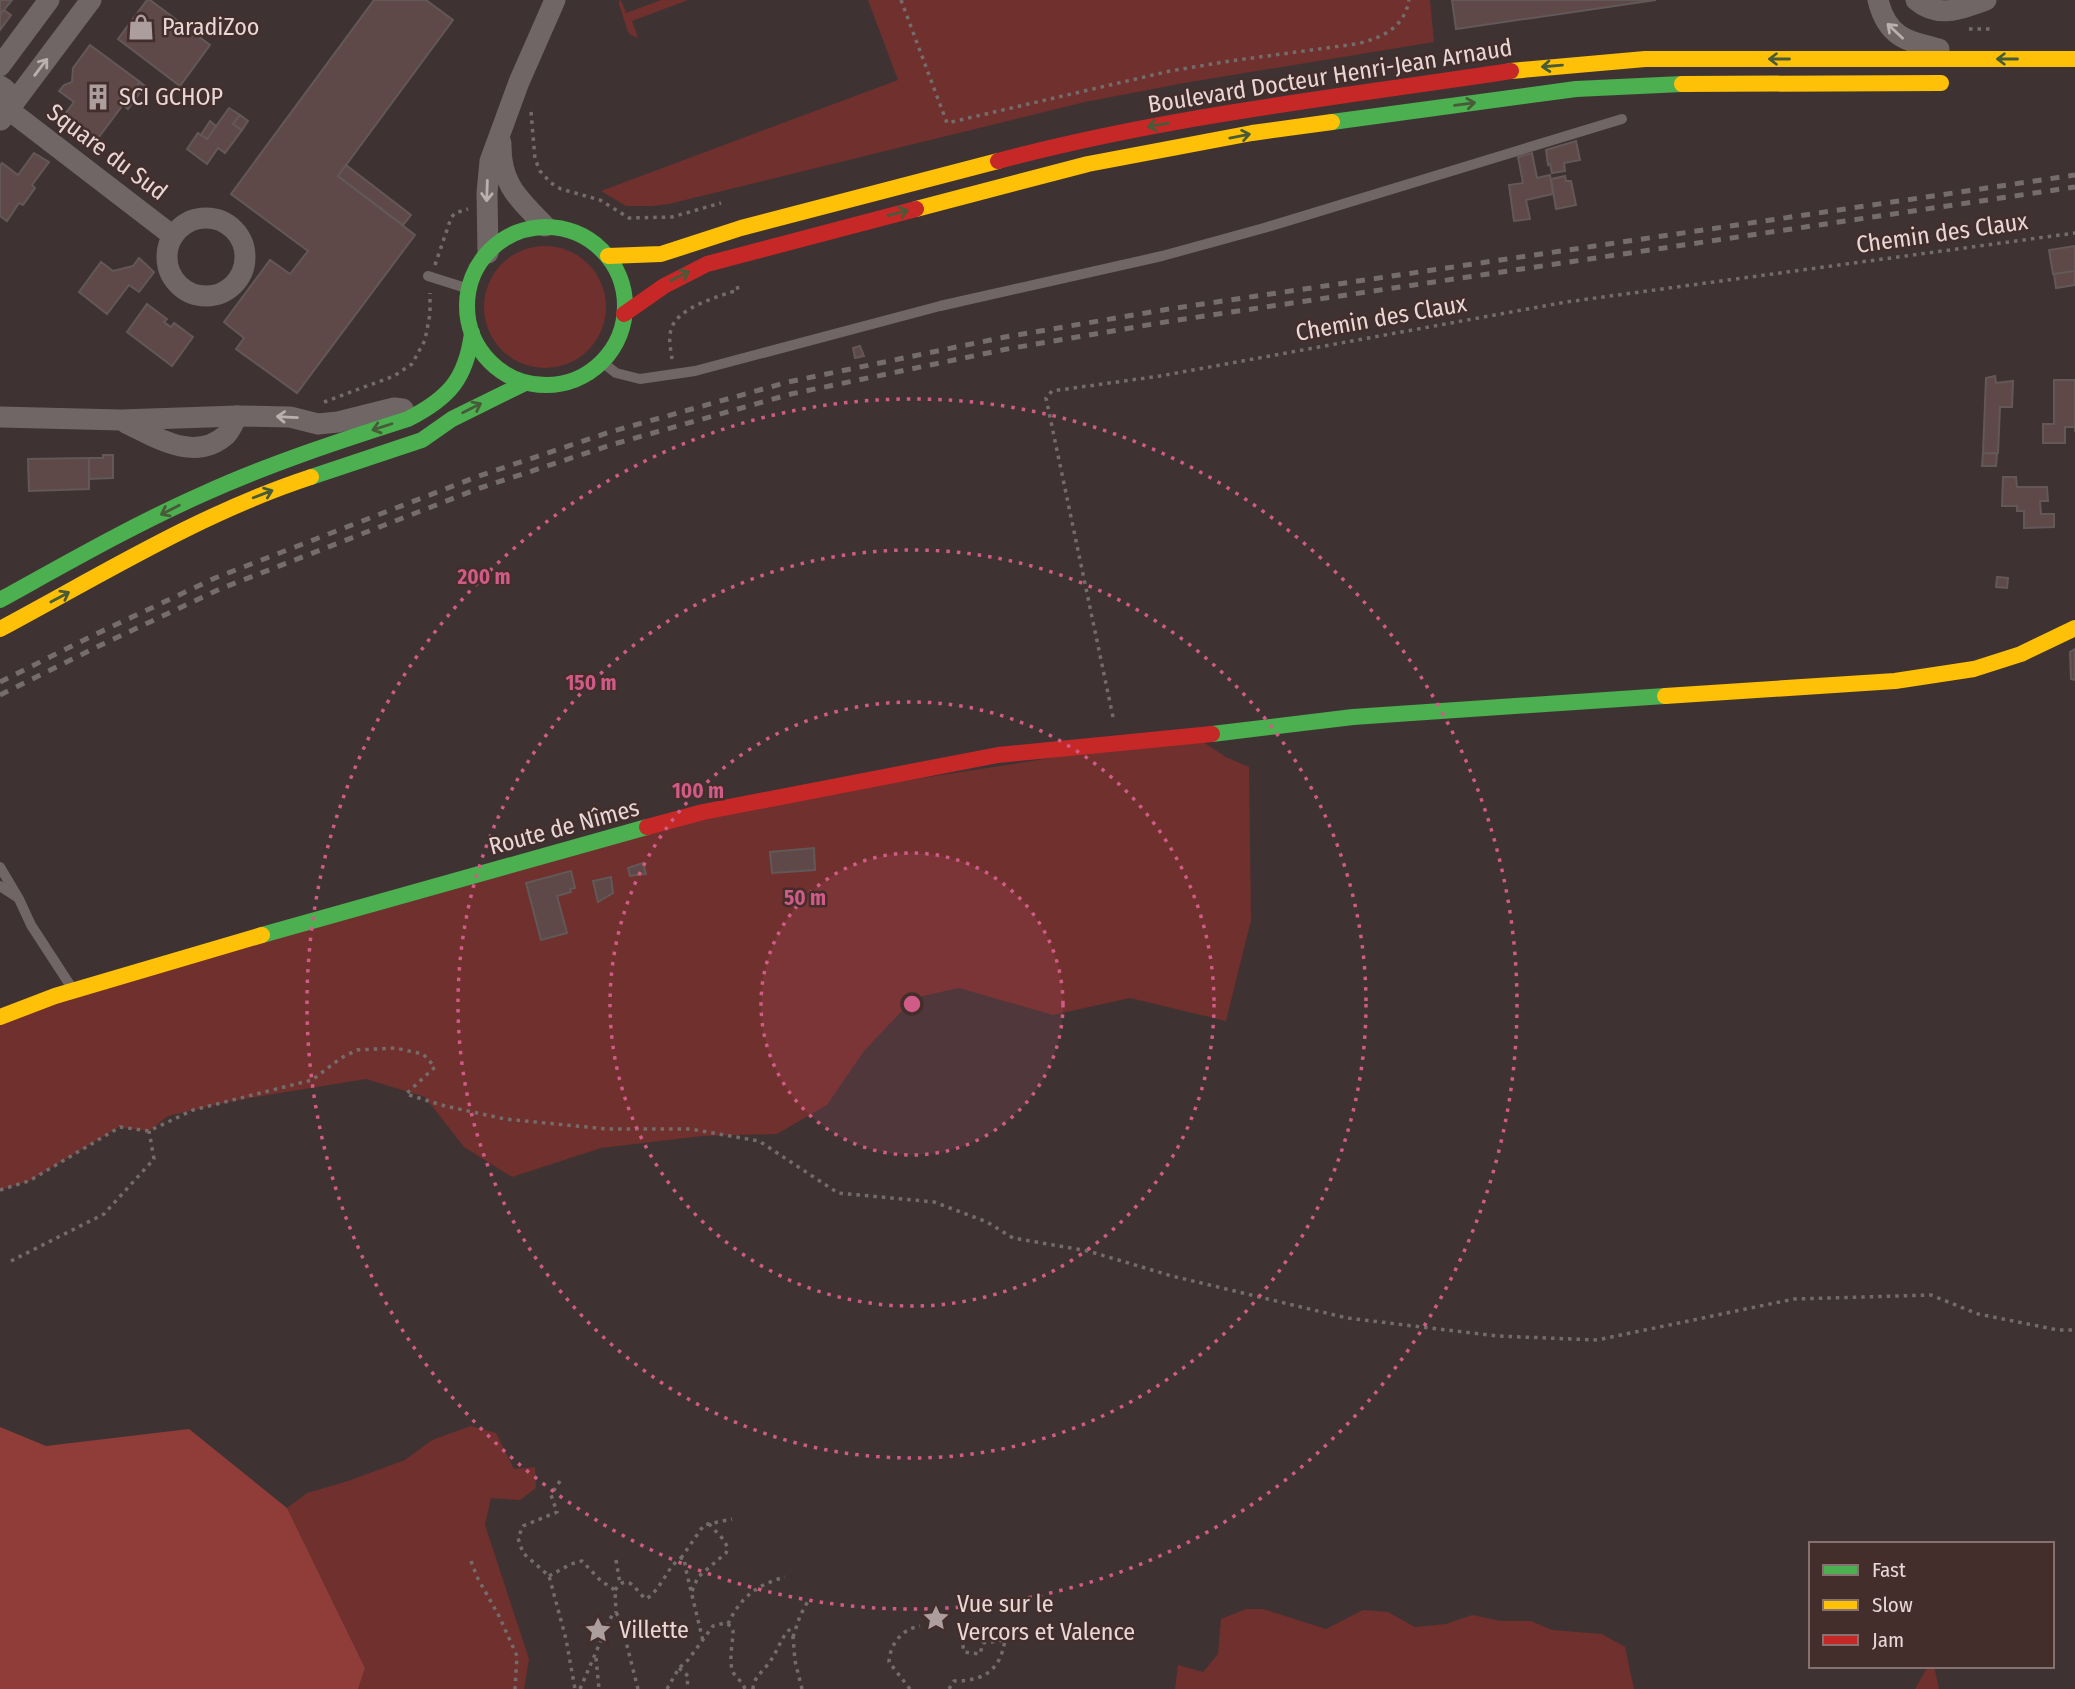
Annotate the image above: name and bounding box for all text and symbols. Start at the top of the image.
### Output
shop icon: ParadiZoo [126,12,156,42]
place label: ParadiZoo [162,13,259,41]
one-way arrow [1887,23,1904,40]
street label: Boulevard Docteur Henri-Jean Arnaud [1146,33,1514,119]
one-way arrow [1768,52,1791,66]
one-way arrow [1996,52,2019,66]
one-way arrow [34,58,48,77]
one-way arrow [1541,60,1564,73]
building icon: SCI GCHOP [83,82,113,112]
place label: SCI GCHOP [119,83,223,111]
one-way arrow [1453,97,1476,110]
street label: Square du Sud [42,98,172,206]
one-way arrow [1147,119,1170,133]
one-way arrow [1228,128,1251,142]
one-way arrow [481,179,494,202]
one-way arrow [887,206,909,219]
street label: Chemin des Claux [1854,207,2030,259]
one-way arrow [669,268,690,282]
street label: Chemin des Claux [1293,289,1469,347]
one-way arrow [461,401,482,414]
one-way arrow [276,411,299,424]
one-way arrow [371,421,393,434]
one-way arrow [252,487,274,499]
one-way arrow [160,504,181,518]
text: 200 m [456,564,511,590]
one-way arrow [49,589,70,603]
text: 150 m [565,670,617,696]
text: 100 m [672,778,724,804]
street label: Route de Nîmes [486,793,642,861]
text: 50 m [784,885,826,911]
centre of rings [900,992,924,1016]
legend [1809,1542,2054,1668]
text: Fast [1872,1557,1906,1583]
place label: Vue sur le Vercors et Valence [957,1590,1135,1646]
text: Slow [1872,1592,1913,1618]
place icon: Vue sur le Vercors et Valence [921,1603,951,1633]
place icon: Villette [583,1615,613,1645]
place label: Villette [619,1616,689,1644]
text: Jam [1872,1627,1904,1653]

